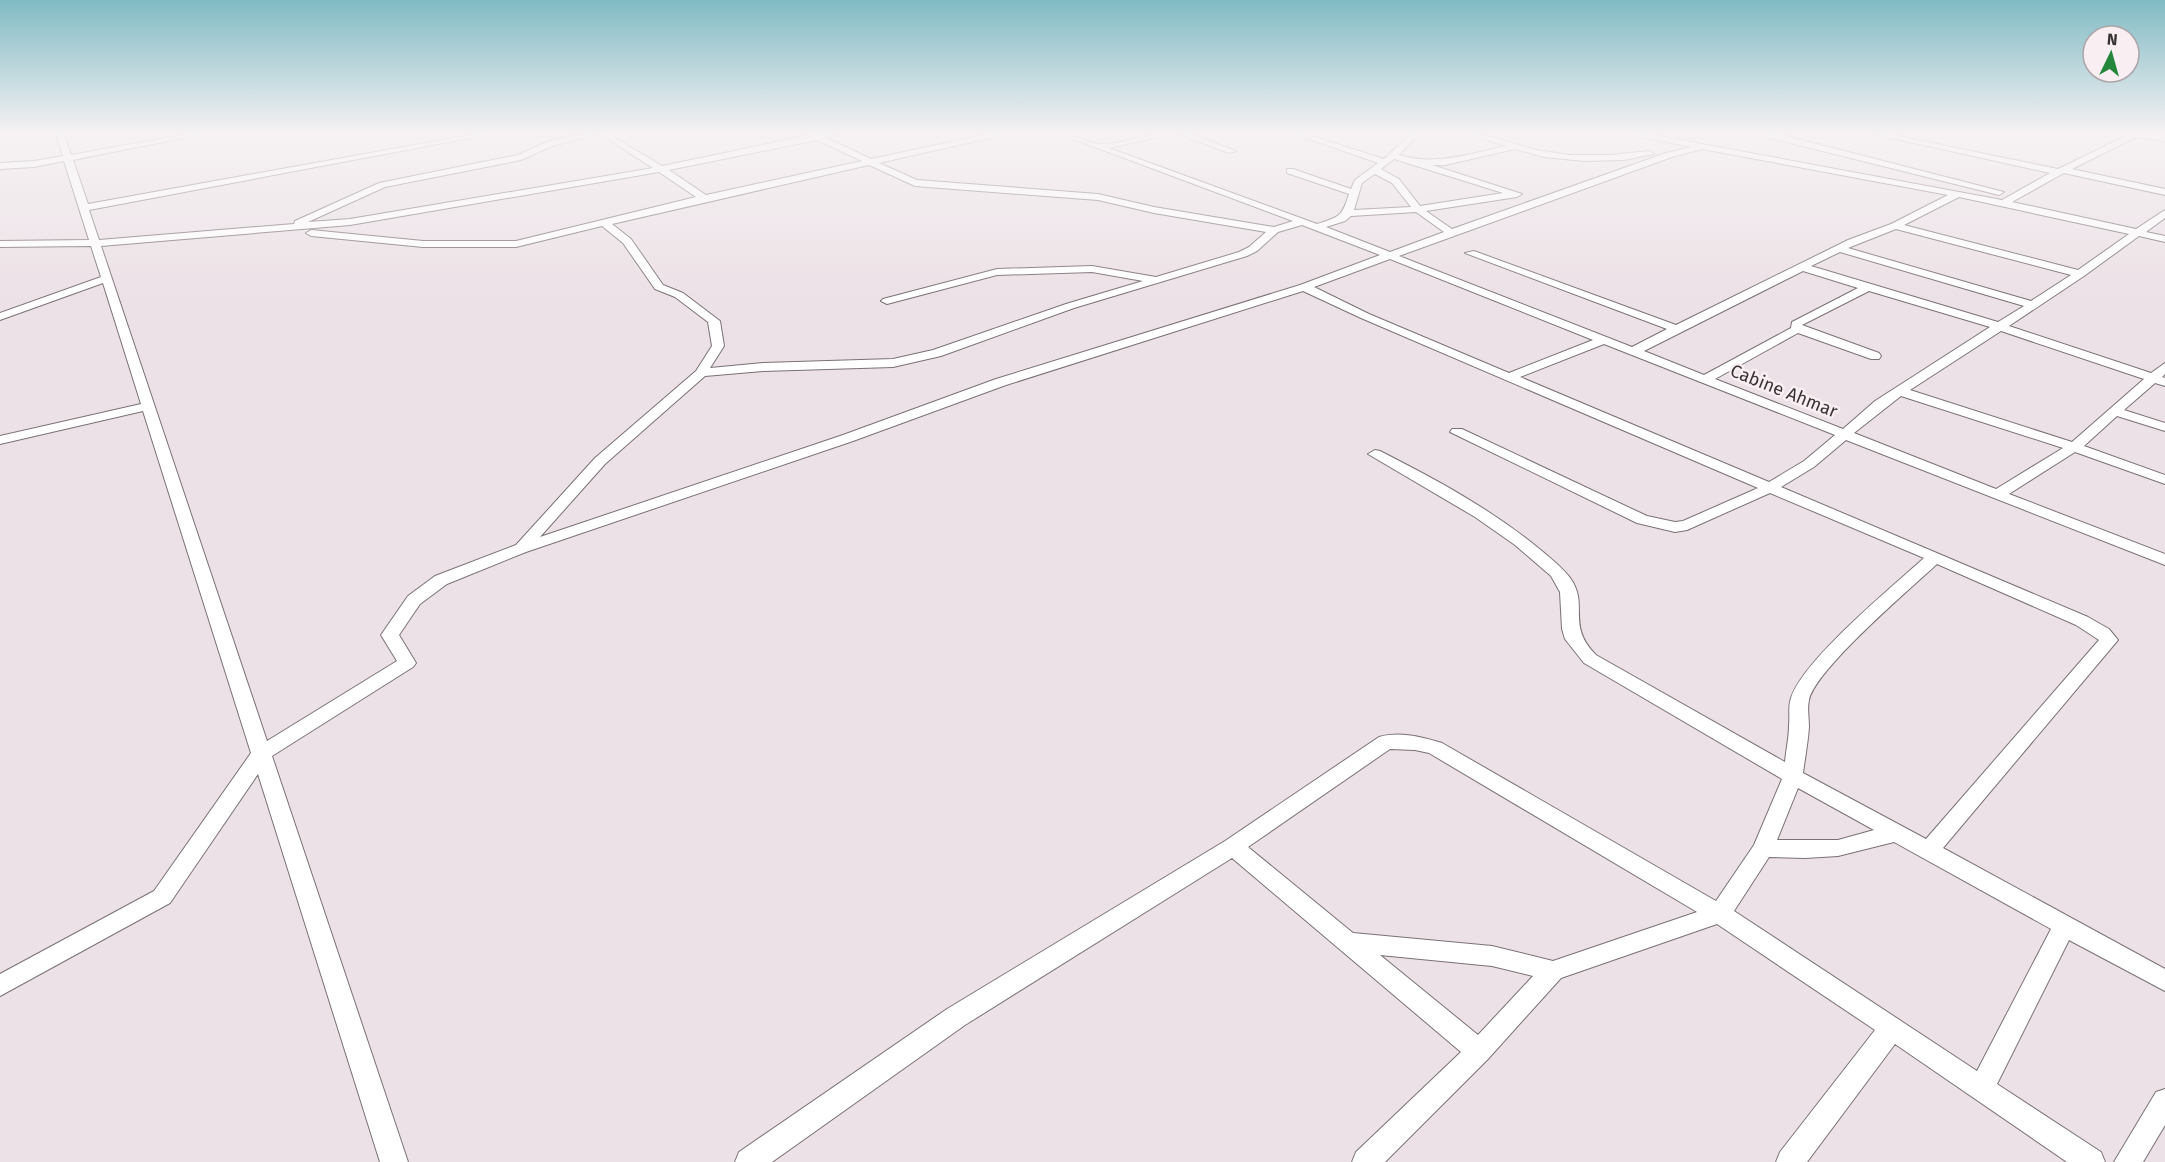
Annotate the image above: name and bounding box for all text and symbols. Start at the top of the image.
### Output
north arrow [2081,24,2141,84]
text: N [2106,30,2118,49]
street label: Cabine Ahmar [1727,360,1841,422]

